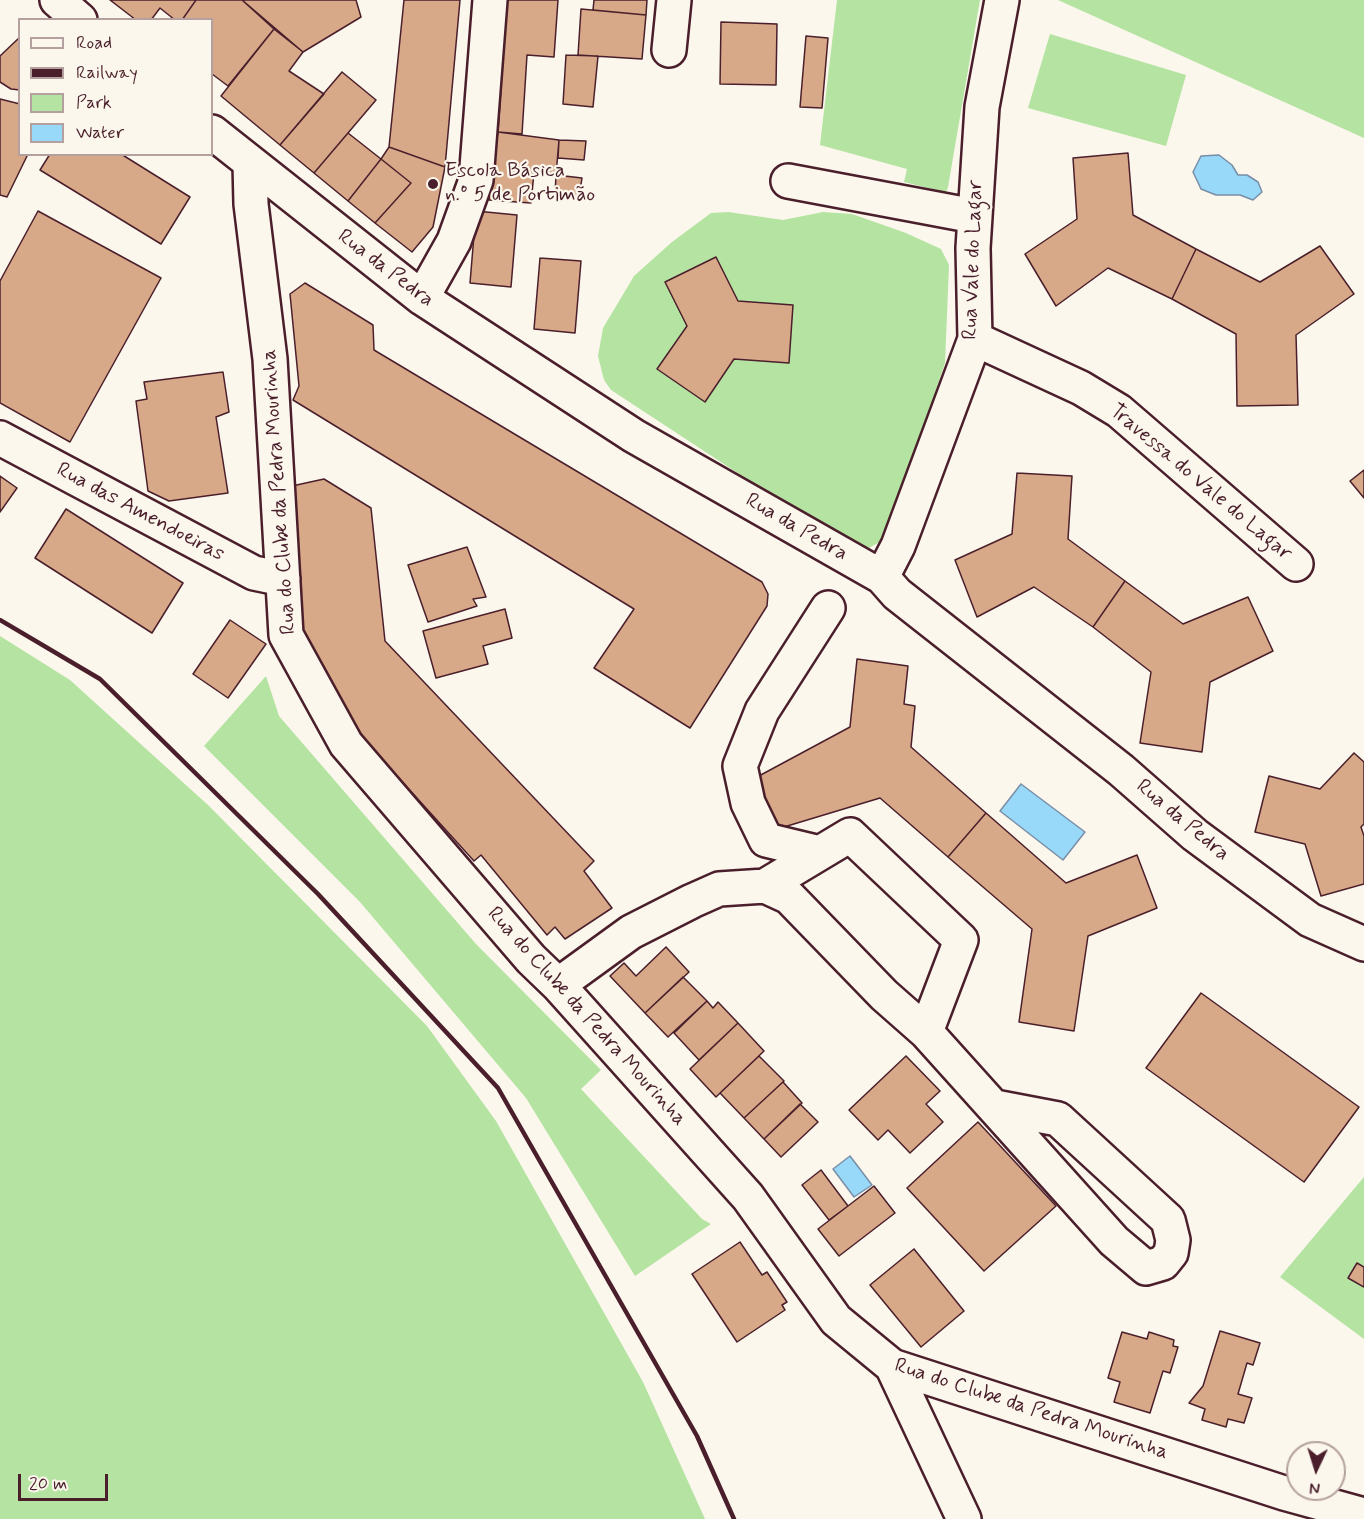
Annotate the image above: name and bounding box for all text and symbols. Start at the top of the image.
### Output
legend [18,18,213,156]
text: Road [76,31,112,55]
text: Railway [76,61,138,85]
text: Park [76,91,112,115]
text: Water [76,121,124,145]
place label: Escola Básica n.º 5 de Portimão [445,159,595,209]
marker: Escola Básica n.º 5 de Portimão [426,177,440,191]
street label: Rua Vale do Lagar [959,180,989,340]
street label: Rua da Pedra [332,225,438,313]
street label: Rua do Clube da Pedra Mourinha [257,348,303,636]
street label: Travessa do Vale do Lagar [1104,399,1296,567]
street label: Rua das Amendoeiras [52,458,228,568]
street label: Rua da Pedra [740,489,852,567]
street label: Rua da Pedra [1130,775,1234,867]
street label: Rua do Clube da Pedra Mourinha [481,902,691,1132]
street label: Rua do Clube da Pedra Mourinha [891,1354,1171,1466]
north arrow [1286,1441,1346,1501]
scale bar [21,1462,111,1500]
text: 20 m [29,1472,67,1496]
text: N [1309,1477,1321,1498]

